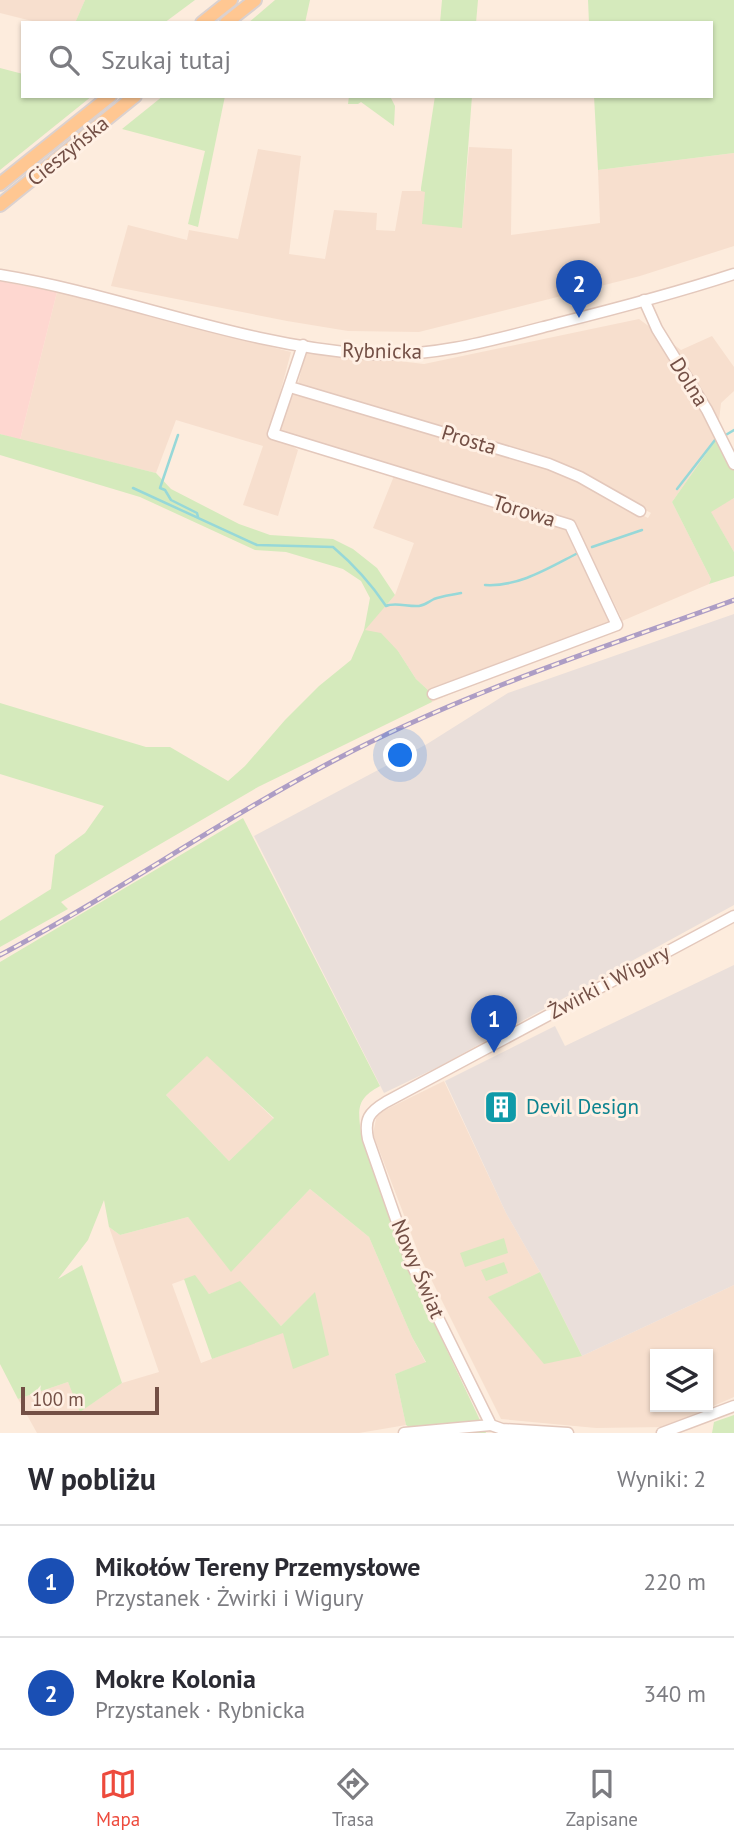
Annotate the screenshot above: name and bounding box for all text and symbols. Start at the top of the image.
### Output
search box [21,21,713,98]
icon: search [45,41,83,79]
text: Szukaj tutaj [101,43,231,76]
street label: Cieszyńska [22,110,114,192]
pin: 2 [556,260,602,318]
street label: Rybnicka [342,336,422,365]
street label: Dolna [664,352,715,411]
street label: Prosta [439,418,500,461]
street label: Torowa [489,488,559,533]
your location [383,738,417,772]
street label: Żwirki i Wigury [543,938,674,1025]
pin: 1 [471,995,517,1053]
building icon: Devil Design [482,1088,520,1126]
place label: Devil Design [526,1093,639,1120]
street label: Nowy Świat [385,1215,451,1322]
map controls [650,1349,713,1412]
button: layers [650,1349,713,1412]
scale bar [21,1384,159,1416]
text: 100 m [32,1387,84,1411]
text: W pobliżu [28,1459,156,1498]
text: Wyniki: 2 [617,1464,706,1493]
text: Mikołów Tereny Przemysłowe [95,1550,420,1583]
text: 1 [44,1567,58,1596]
text: 220 m [644,1567,706,1596]
text: Przystanek · Żwirki i Wigury [95,1583,363,1612]
text: Mokre Kolonia [95,1662,256,1695]
text: 2 [44,1679,58,1708]
text: 340 m [644,1679,706,1708]
text: Przystanek · Rybnicka [95,1695,305,1724]
tab: Mapa [96,1765,140,1831]
tab: Trasa [332,1765,374,1831]
tab: Zapisane [566,1765,638,1831]

